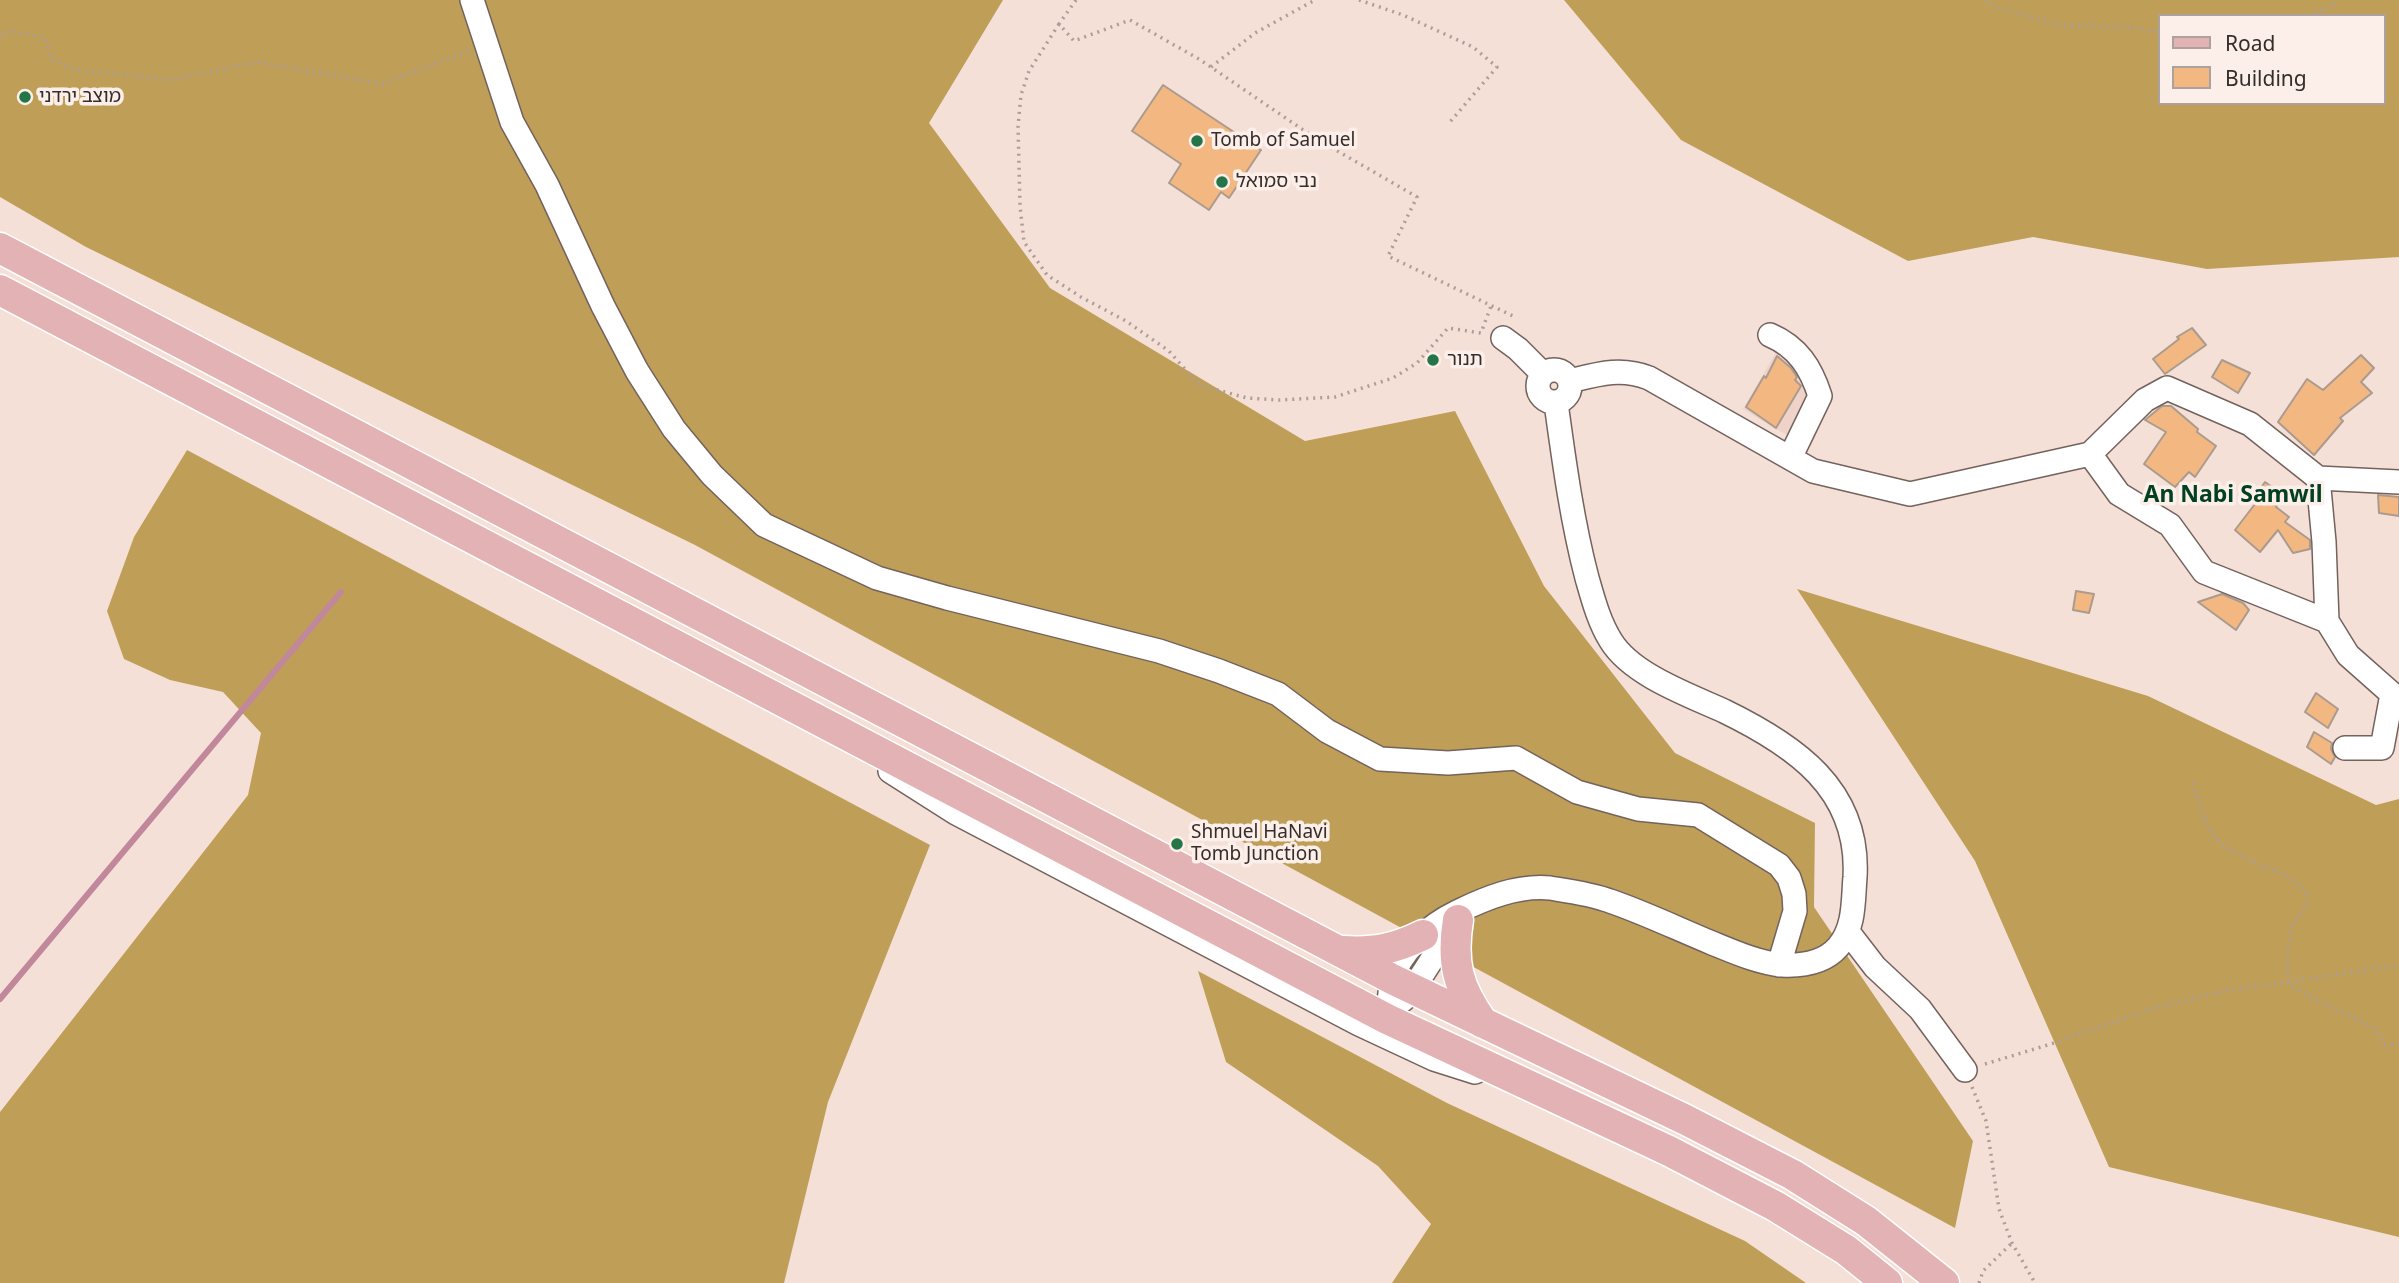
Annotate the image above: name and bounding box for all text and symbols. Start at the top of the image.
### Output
legend [2158,14,2385,105]
text: Road [2225,29,2275,57]
text: Building [2225,64,2307,92]
place label: מוצב ירדני [39,86,121,108]
marker: מוצב ירדני [17,89,33,105]
place label: Tomb of Samuel [1211,130,1355,152]
marker: Tomb of Samuel [1189,133,1205,149]
place label: נבי סמואל [1236,171,1317,193]
marker: נבי סמואל [1214,174,1230,190]
place label: תנור [1447,349,1483,371]
marker: תנור [1425,352,1441,368]
district label: An Nabi Samwil [2143,481,2323,509]
place label: Shmuel HaNavi Tomb Junction [1191,822,1328,866]
marker: Shmuel HaNavi Tomb Junction [1169,836,1185,852]

